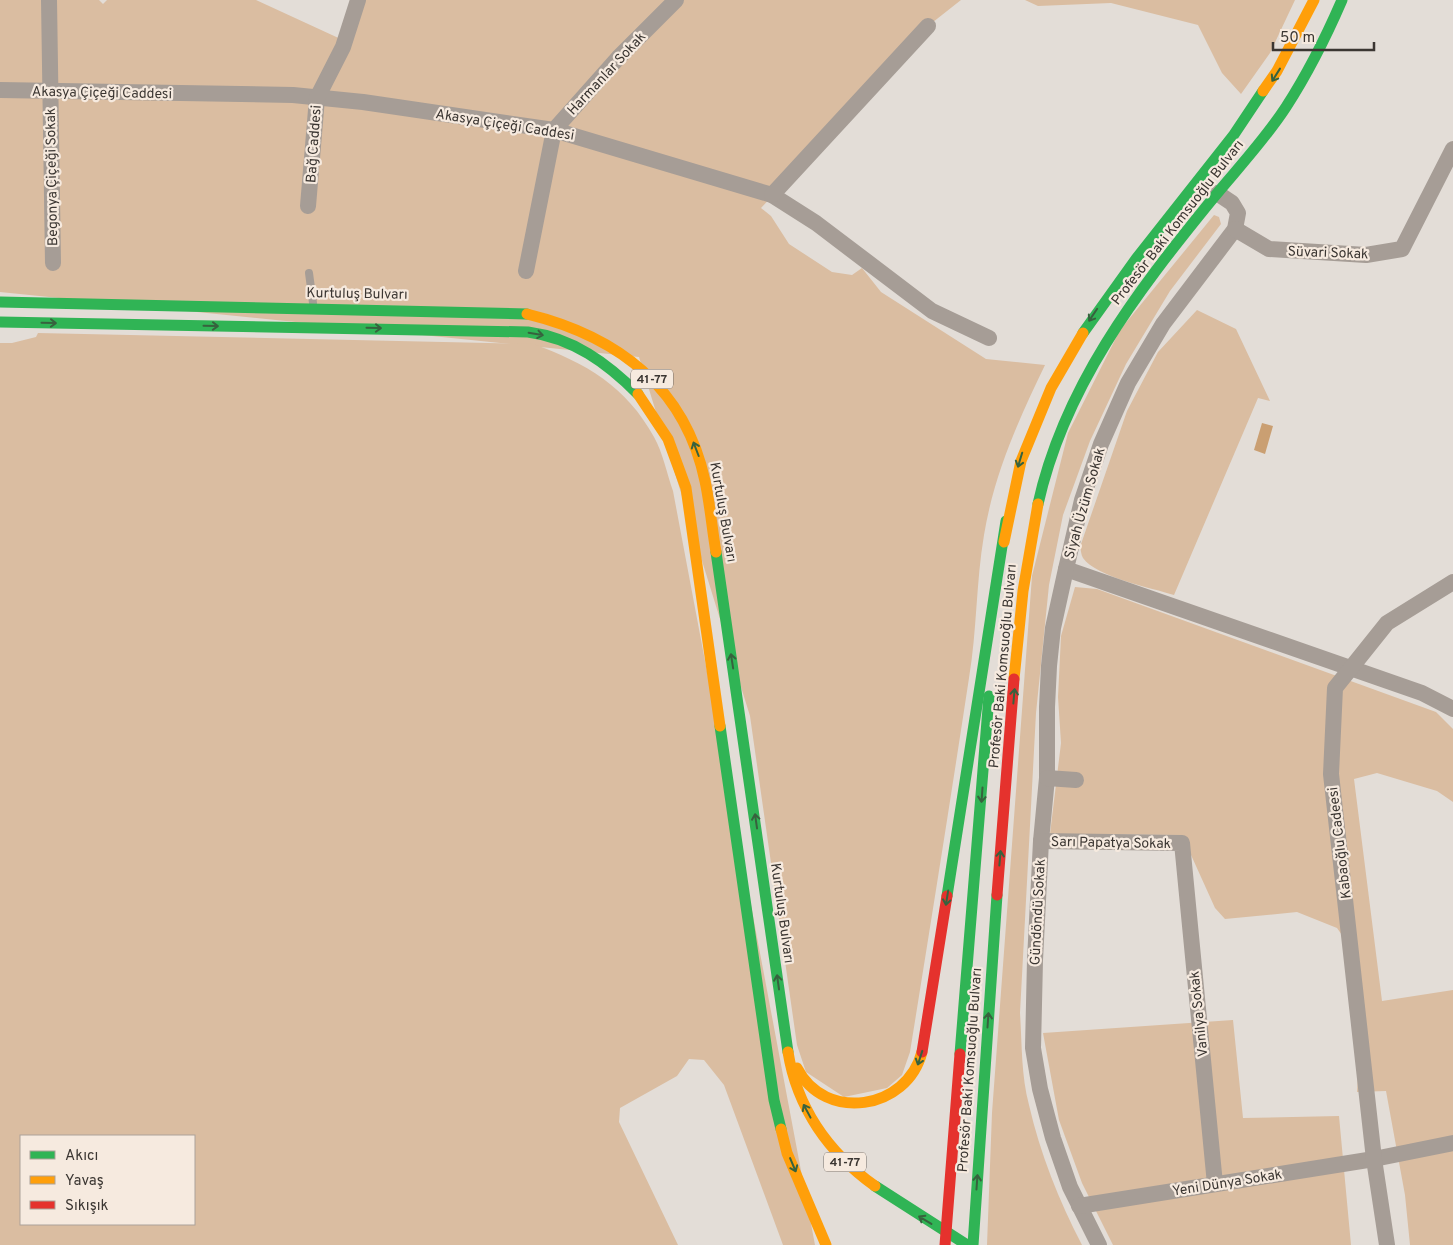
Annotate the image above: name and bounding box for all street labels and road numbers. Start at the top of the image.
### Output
street label: Harmanlar Sokak [564,29,650,119]
street label: Akasya Çiçeği Caddesi [32,84,172,103]
street label: Bağ Caddesi [303,105,326,184]
street label: Akasya Çiçeği Caddesi [434,106,575,145]
street label: Begonya Çiçeği Sokak [43,108,62,246]
street label: Profesör Baki Komsuoğlu Bulvarı [1108,137,1248,309]
street label: Süvari Sokak [1287,244,1369,263]
street label: Kurtuluş Bulvarı [306,285,408,304]
road number: 41-77 [631,369,673,388]
street label: Siyah Üzüm Sokak [1060,445,1109,561]
street label: Kurtuluş Bulvarı [705,461,740,564]
street label: Profesör Baki Komsuoğlu Bulvarı [986,563,1021,769]
street label: Kabaoğlu Cadeesi [1325,786,1356,900]
street label: Sarı Papatya Sokak [1051,834,1171,853]
street label: Gündöndü Sokak [1027,859,1050,966]
street label: Kurtuluş Bulvarı [766,862,797,964]
street label: Profesör Baki Komsuoğlu Bulvarı [955,967,986,1173]
street label: Vanilya Sokak [1187,970,1212,1058]
road number: 41-77 [824,1152,866,1172]
street label: Yeni Dünya Sokak [1171,1166,1283,1201]

